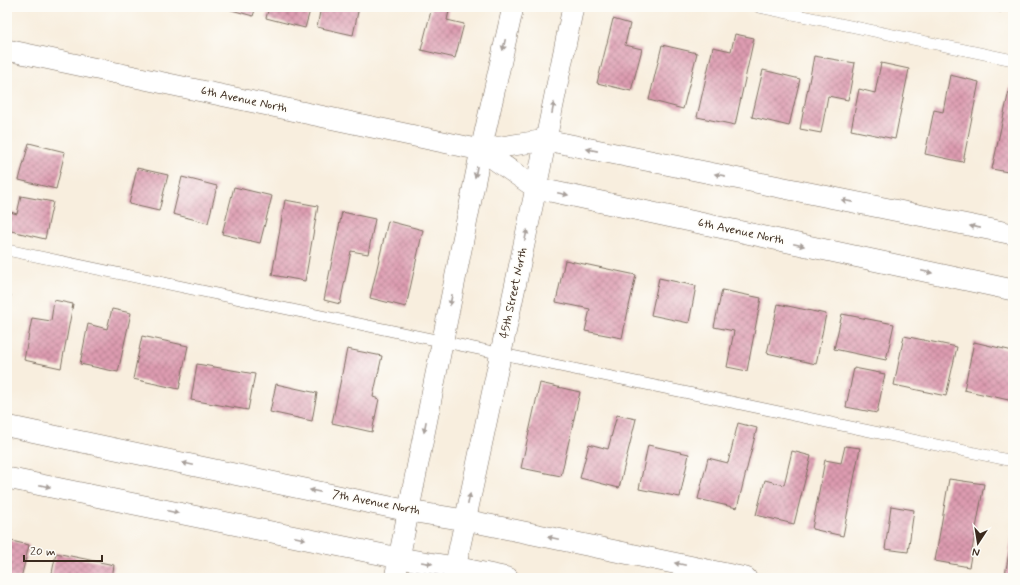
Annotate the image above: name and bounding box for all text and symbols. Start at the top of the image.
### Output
one-way arrow [501,39,507,51]
street label: 6th Avenue North [199,83,289,117]
one-way arrow [550,101,556,114]
one-way arrow [586,146,599,152]
one-way arrow [473,166,479,178]
one-way arrow [714,172,726,178]
one-way arrow [557,192,569,198]
one-way arrow [841,198,853,204]
street label: 6th Avenue North [696,215,786,249]
one-way arrow [969,223,981,229]
one-way arrow [524,229,530,241]
one-way arrow [793,242,806,248]
street label: 45th Street North [497,246,531,340]
one-way arrow [920,269,933,275]
one-way arrow [447,293,453,306]
one-way arrow [422,421,428,433]
one-way arrow [182,461,194,467]
one-way arrow [39,483,51,489]
street label: 7th Avenue North [331,487,421,519]
one-way arrow [309,488,321,494]
one-way arrow [467,493,473,505]
one-way arrow [166,509,179,515]
north arrow [958,523,998,563]
one-way arrow [294,535,306,541]
one-way arrow [547,535,559,541]
scale bar [24,537,102,563]
text: 20 m [30,544,56,560]
text: N [971,544,981,559]
one-way arrow [421,560,434,566]
one-way arrow [674,561,686,567]

